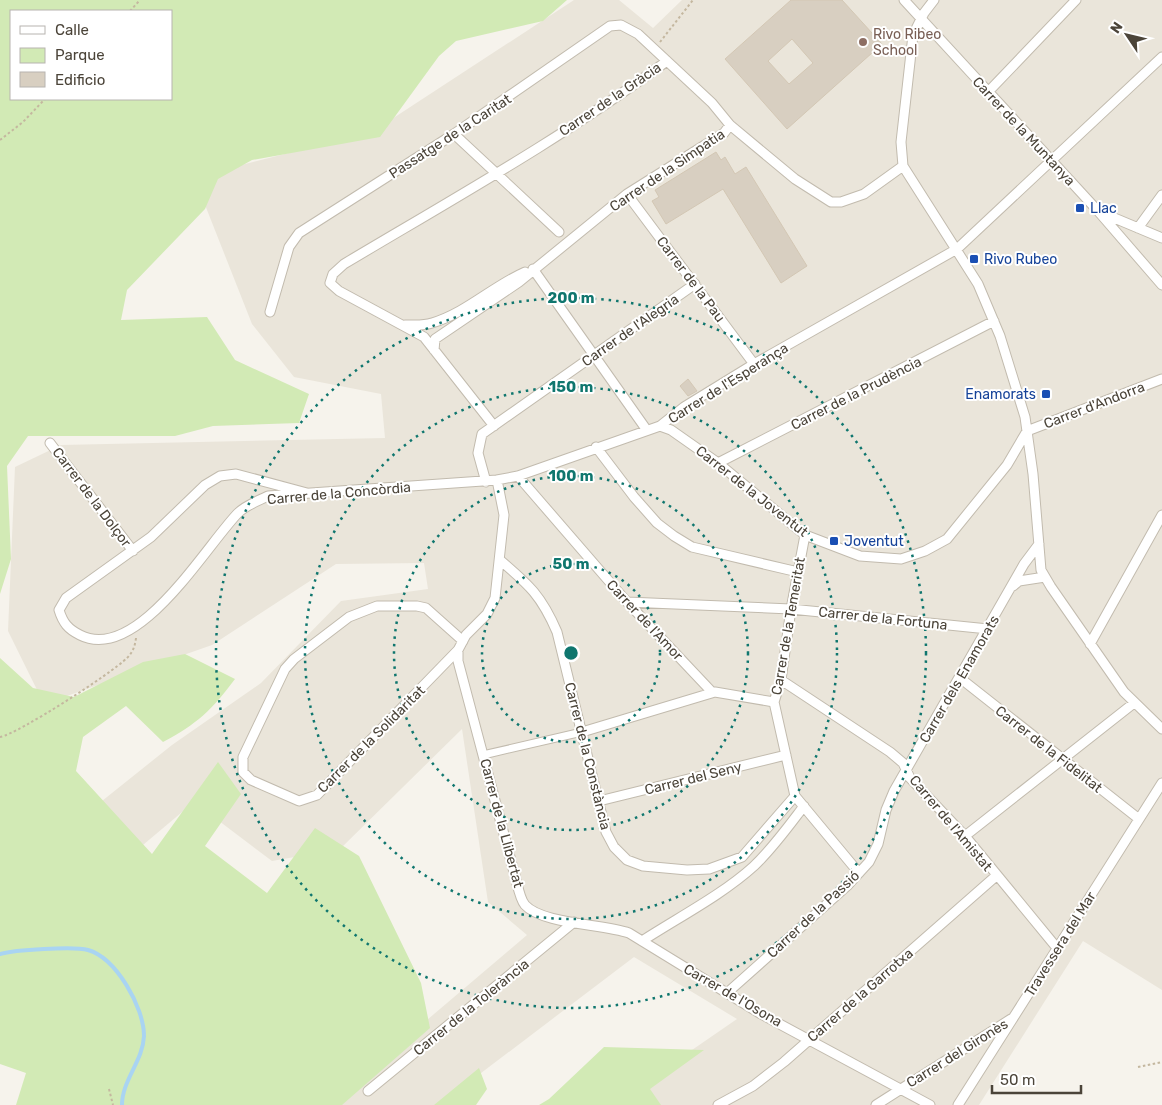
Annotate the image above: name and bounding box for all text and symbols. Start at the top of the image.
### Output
legend [10,10,172,100]
north arrow [1102,10,1152,60]
text: N [1107,19,1127,37]
text: Calle [55,21,89,39]
place label: Rivo Ribeo School [873,26,941,59]
marker: Rivo Ribeo School [857,36,869,48]
text: Parque [55,46,105,64]
street label: Carrer de la Gràcia [556,59,664,140]
text: Edificio [55,71,105,89]
street label: Carrer de la Muntanya [969,73,1078,189]
street label: Passatge de la Caritat [386,90,515,182]
street label: Carrer de la Simpatia [607,126,728,215]
place label: Llac [1090,200,1117,217]
marker: Llac [1074,202,1086,214]
street label: Carrer de la Pau [653,233,728,326]
place label: Rivo Rubeo [984,251,1057,268]
marker: Rivo Rubeo [968,253,980,265]
text: 200 m [547,289,595,307]
street label: Carrer de l'Alegria [579,291,682,370]
street label: Carrer de l'Esperança [665,339,792,427]
street label: Carrer de la Prudència [788,353,924,434]
text: 150 m [549,378,593,396]
street label: Carrer d'Andorra [1041,378,1147,433]
place label: Enamorats [965,386,1036,403]
marker: Enamorats [1040,388,1052,400]
street label: Carrer de la Joventut [692,442,812,541]
street label: Carrer de la Dolçor [49,444,135,551]
text: 100 m [549,467,593,485]
street label: Carrer de la Concòrdia [266,479,412,508]
place label: Joventut [844,533,904,550]
marker: Joventut [828,535,840,547]
text: 50 m [553,555,589,573]
street label: Carrer de la Temeritat [768,555,809,696]
street label: Carrer de l'Amor [603,576,687,665]
street label: Carrer de la Fortuna [818,603,948,634]
street label: Carrer dels Enamorats [916,612,1003,746]
centre of rings [562,644,580,662]
street label: Carrer de la Constància [561,681,614,832]
street label: Carrer de la Solidaritat [314,682,429,797]
street label: Carrer de la Fidelitat [992,702,1106,797]
street label: Carrer de la Llibertat [476,757,527,890]
street label: Carrer del Seny [643,758,744,799]
street label: Carrer de l'Amistat [906,772,996,875]
street label: Carrer de la Passió [764,867,863,962]
street label: Travessera del Mar [1021,888,1100,1000]
street label: Carrer de la Garrotxa [804,945,917,1046]
street label: Carrer de la Tolerància [410,955,533,1059]
street label: Carrer de l'Osona [681,960,785,1030]
street label: Carrer del Gironès [903,1015,1011,1091]
scale bar [992,1062,1081,1094]
text: 50 m [1000,1071,1035,1089]

